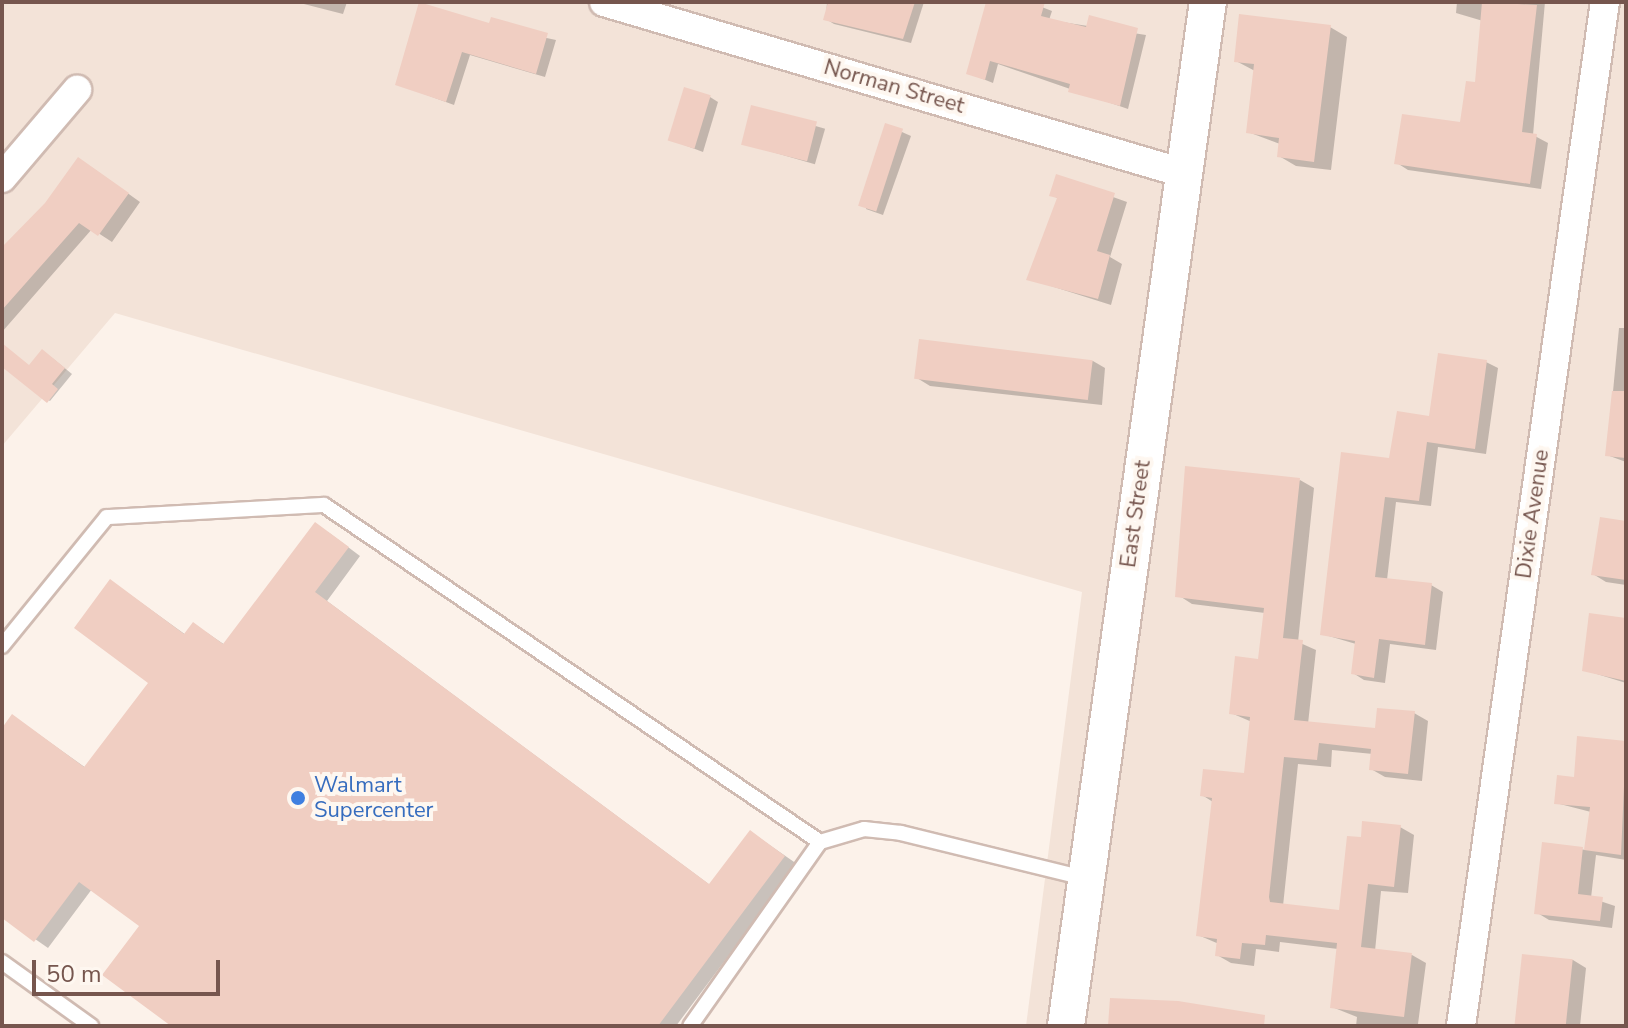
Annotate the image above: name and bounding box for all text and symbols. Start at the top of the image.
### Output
street label: Norman Street [821,54,967,120]
street label: Dixie Avenue [1511,448,1555,580]
street label: East Street [1115,459,1157,569]
place label: Walmart Supercenter [314,772,433,824]
marker: Walmart Supercenter [289,789,307,807]
scale bar [36,944,224,994]
text: 50 m [46,958,102,990]

